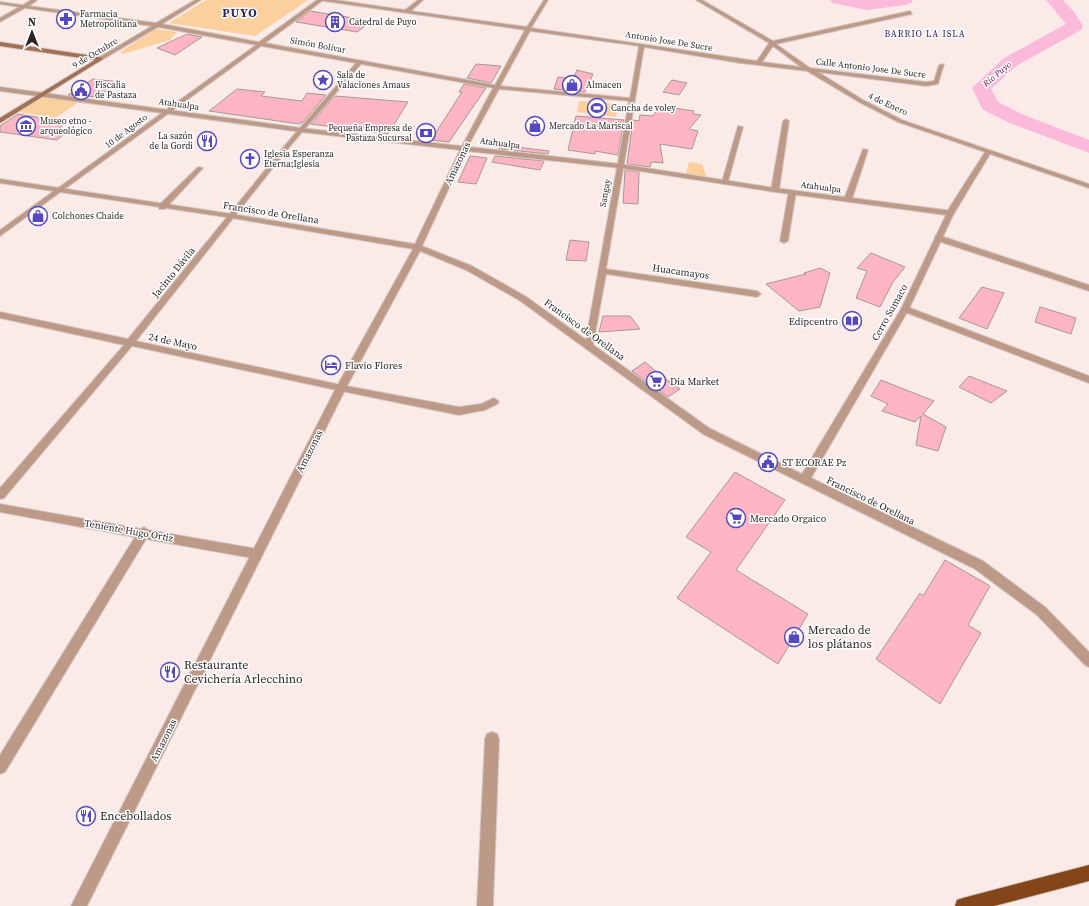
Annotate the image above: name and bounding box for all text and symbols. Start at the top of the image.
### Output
district label: PUYO [222,5,258,21]
pharmacy icon: Farmacia Metropolitana [55,8,77,30]
place label: Farmacia Metropolitana [80,8,137,30]
building icon: Catedral de Puyo [324,11,346,33]
north arrow [12,12,52,52]
text: N [28,15,36,30]
place label: Catedral de Puyo [349,16,417,28]
street label: Antonio Jose De Sucre [624,28,714,54]
district label: BARRIO LA ISLA [884,28,966,40]
street label: Simón Bolívar [289,34,347,56]
street label: 9 de Octubre [70,35,120,71]
street label: Calle Antonio Jose De Sucre [815,55,927,81]
water label: Rio Puyo [979,58,1014,90]
place icon: Sala de Valaciones Amaus [312,69,334,91]
place label: Sala de Valaciones Amaus [337,69,410,91]
shop icon: Almacen [561,74,583,96]
public building icon: Fiscalia de Pastaza [70,79,92,101]
place label: Fiscalia de Pastaza [95,79,137,101]
place label: Almacen [586,79,622,91]
street label: 4 de Enero [866,90,910,118]
street label: Atahualpa [158,95,200,113]
sports icon: Cancha de voley [586,97,608,119]
place label: Cancha de voley [611,102,676,114]
street label: 10 de Agosto [102,111,150,151]
museum icon: Museo etno - arqueológico [15,115,37,137]
place label: Museo etno - arqueológico [40,115,92,137]
shop icon: Mercado La Mariscal [524,115,546,137]
place label: Mercado La Mariscal [549,120,633,132]
place label: Pequeña Empresa de Pastaza Sucursal [328,122,412,144]
bank icon: Pequeña Empresa de Pastaza Sucursal [415,122,437,144]
place label: La sazón de la Gordi [149,130,194,152]
restaurant icon: La sazón de la Gordi [196,130,218,152]
street label: Atahualpa [479,135,521,151]
street label: Amazonas [441,140,473,187]
church icon: Iglesia Esperanza Eterna;Iglesia [239,148,261,170]
place label: Iglesia Esperanza Eterna;Iglesia [264,148,334,170]
street label: Sangay [597,178,613,208]
street label: Atahualpa [800,179,842,195]
street label: Francisco de Orellana [222,198,321,227]
shop icon: Colchones Chaide [27,205,49,227]
place label: Colchones Chaide [52,210,124,222]
street label: Jacinto Dávila [148,244,198,301]
street label: Huacamayos [652,261,710,282]
street label: Cerro Sumaco [868,281,911,343]
street label: Francisco de Orellana [542,296,629,364]
library icon: Edipcentro [841,310,863,332]
place label: Edipcentro [789,315,838,328]
street label: 24 de Mayo [147,330,199,353]
hotel icon: Flavio Flores [320,354,342,376]
place label: Flavio Flores [345,359,402,372]
supermarket icon: Dia Market [645,370,667,392]
place label: Dia Market [670,375,720,388]
street label: Amazonas [293,428,326,475]
public building icon: ST ECORAE Pz [757,451,779,473]
place label: ST ECORAE Pz [782,456,847,469]
street label: Francisco de Orellana [824,473,918,528]
supermarket icon: Mercado Orgaico [725,507,747,529]
place label: Mercado Orgaico [750,512,827,525]
street label: Teniente Hugo Ortiz [84,516,175,545]
place label: Mercado de los plátanos [808,622,872,652]
shop icon: Mercado de los plátanos [783,626,805,648]
place label: Restaurante Cevichería Arlecchino [184,657,303,687]
restaurant icon: Restaurante Cevichería Arlecchino [159,661,181,683]
street label: Amazonas [147,717,180,764]
restaurant icon: Encebollados [75,805,97,827]
place label: Encebollados [100,808,172,824]

